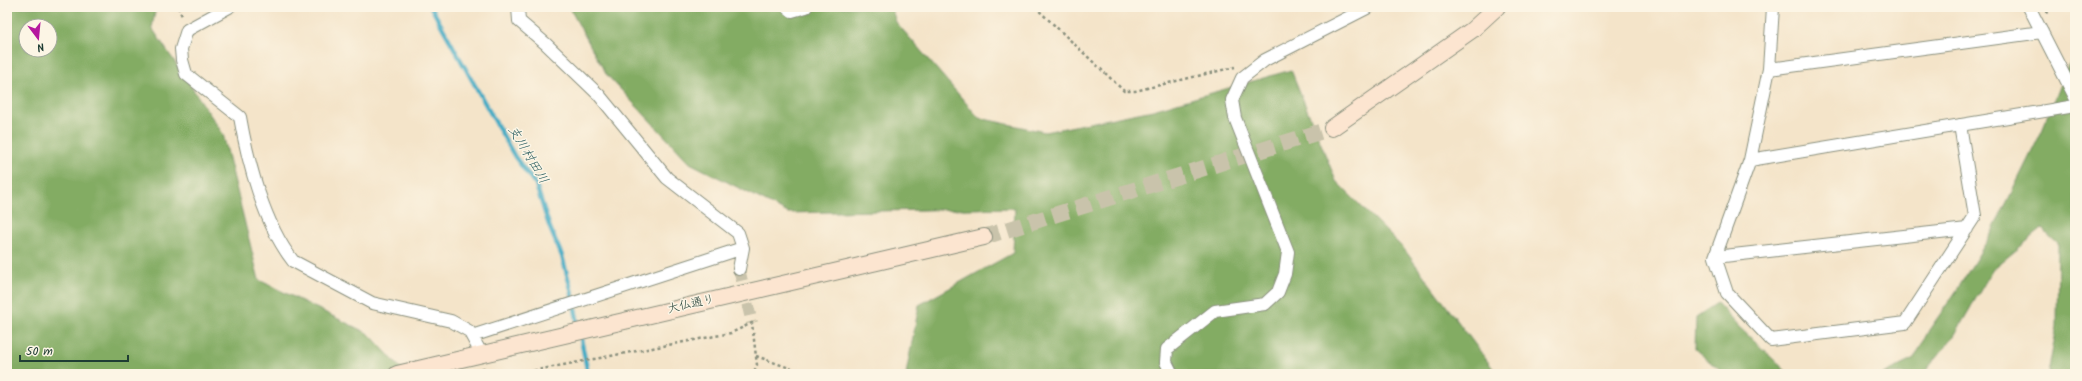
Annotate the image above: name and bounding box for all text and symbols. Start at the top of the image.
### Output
north arrow [18,18,58,58]
text: N [35,37,46,56]
water label: 支川村田川 [502,122,554,188]
street label: 大仏通り [665,289,717,319]
scale bar [20,337,128,363]
text: 50 m [26,342,53,361]

